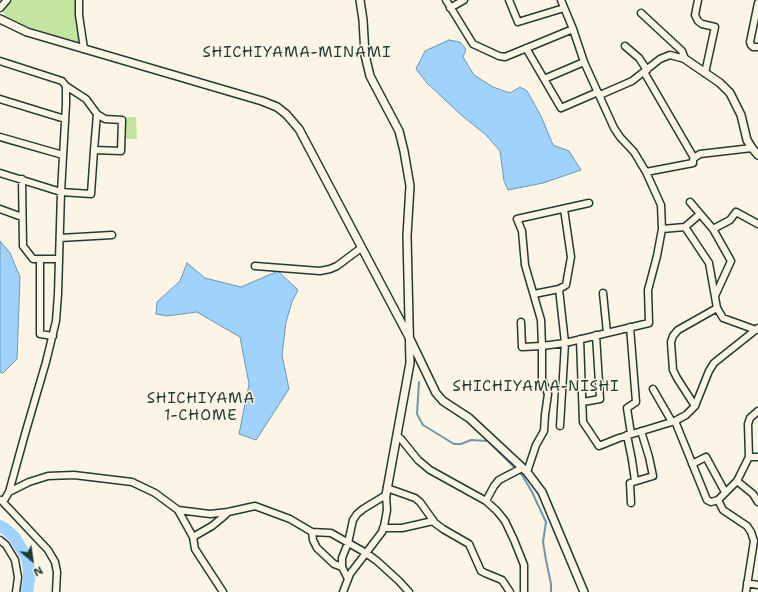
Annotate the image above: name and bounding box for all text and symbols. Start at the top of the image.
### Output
district label: SHICHIYAMA-MINAMI [202,44,392,62]
district label: SHICHIYAMA-NISHI [452,378,620,396]
district label: SHICHIYAMA 1-CHOME [147,390,255,425]
north arrow [12,540,52,580]
text: N [31,562,46,580]

